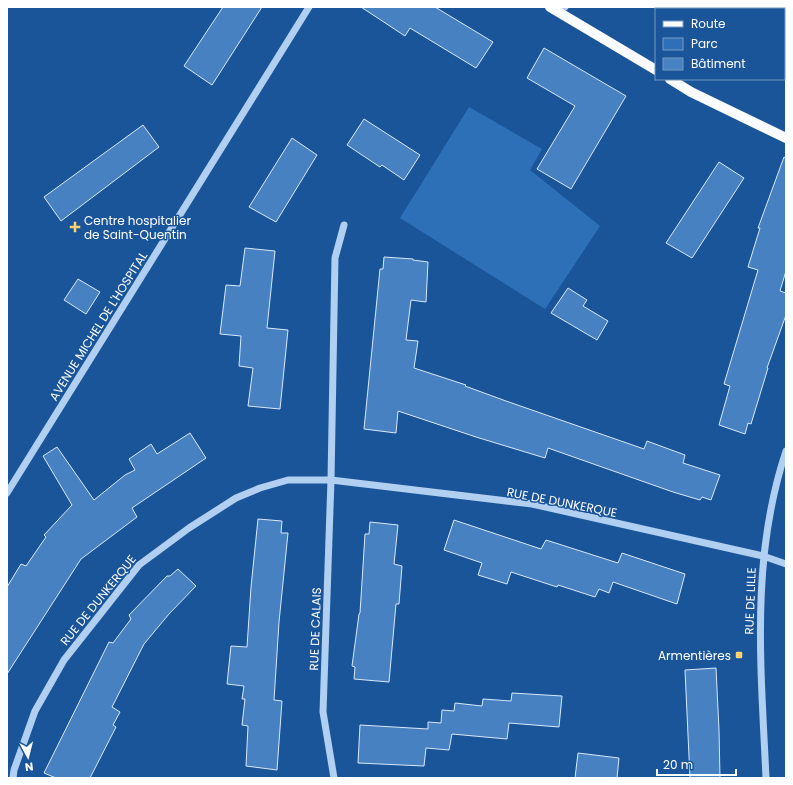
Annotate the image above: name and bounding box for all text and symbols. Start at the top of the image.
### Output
legend [655,8,785,80]
text: Route [691,15,725,32]
text: Parc [691,35,718,52]
text: Bâtiment [691,55,746,72]
place label: Centre hospitalier de Saint-Quentin [84,212,191,243]
marker: Centre hospitalier de Saint-Quentin [69,221,81,233]
street label: AVENUE MICHEL DE L'HOSPITAL [45,248,151,404]
street label: RUE DE DUNKERQUE [505,483,619,521]
street label: RUE DE DUNKERQUE [56,551,140,649]
street label: RUE DE LILLE [740,567,760,635]
street label: RUE DE CALAIS [305,587,325,671]
place label: Armentières [658,647,731,664]
marker: Armentières [734,650,744,660]
north arrow [8,737,48,777]
scale bar [657,751,736,777]
text: 20 m [663,756,693,773]
text: N [24,758,34,775]

